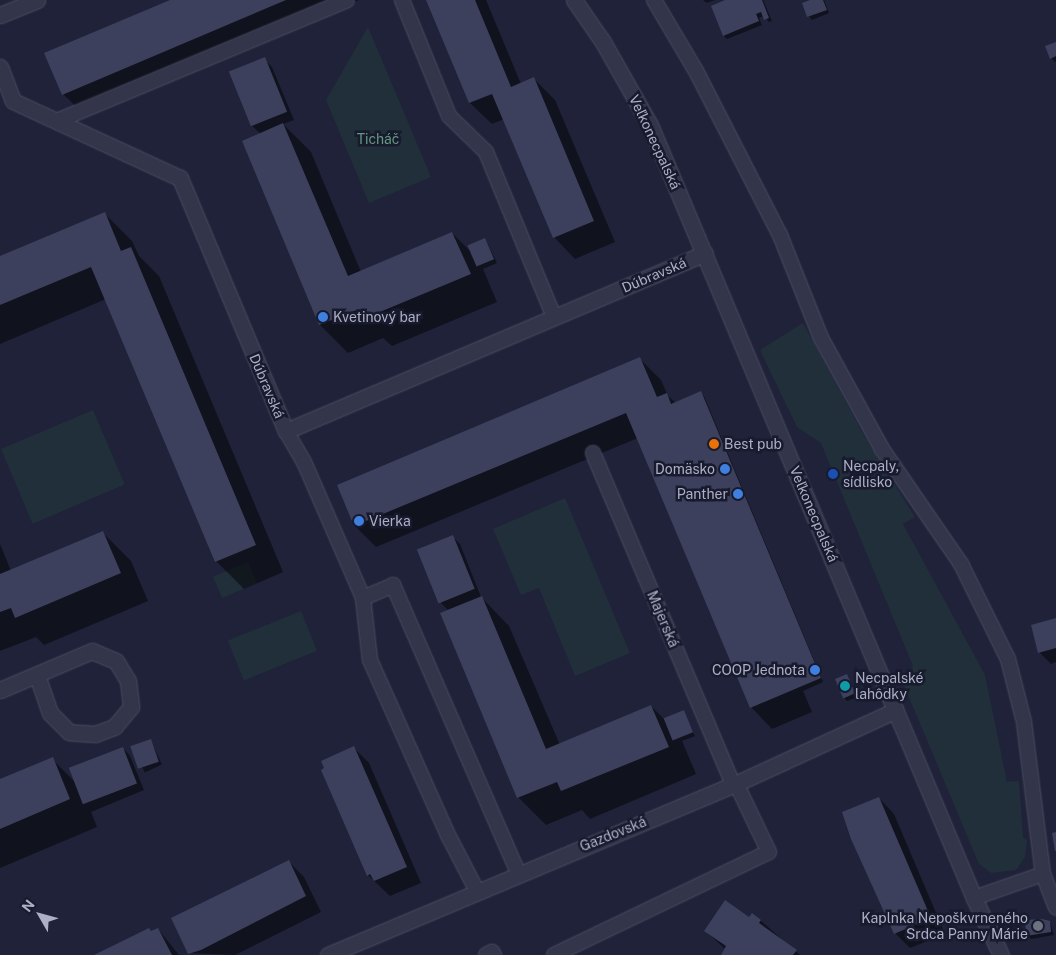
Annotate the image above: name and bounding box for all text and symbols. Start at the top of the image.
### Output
street label: Veľkonecpalská [626,92,684,192]
park label: Ticháč [357,131,399,147]
street label: Dúbravská [619,254,689,296]
place label: Kvetinový bar [333,309,421,325]
marker: Kvetinový bar [317,311,329,323]
street label: Dúbravská [246,351,288,421]
place label: Best pub [724,436,782,452]
marker: Best pub [708,438,720,450]
place label: Necpaly, sídlisko [843,458,899,491]
place label: Domäsko [655,461,715,477]
marker: Domäsko [719,463,731,475]
street label: Veľkonecpalská [786,464,842,564]
marker: Necpaly, sídlisko [827,468,839,480]
place label: Panther [677,486,728,502]
marker: Panther [732,488,744,500]
place label: Vierka [369,513,411,529]
marker: Vierka [353,515,365,527]
street label: Majerská [644,588,682,650]
place label: COOP Jednota [712,662,805,678]
marker: COOP Jednota [809,664,821,676]
place label: Necpalské lahôdky [855,670,923,702]
marker: Necpalské lahôdky [839,680,851,692]
street label: Gazdovská [577,813,649,855]
north arrow [15,890,65,940]
text: N [18,897,38,915]
place label: Kaplnka Nepoškvrneného Srdca Panny Márie [861,910,1028,942]
marker: Kaplnka Nepoškvrneného Srdca Panny Márie [1032,920,1044,932]

